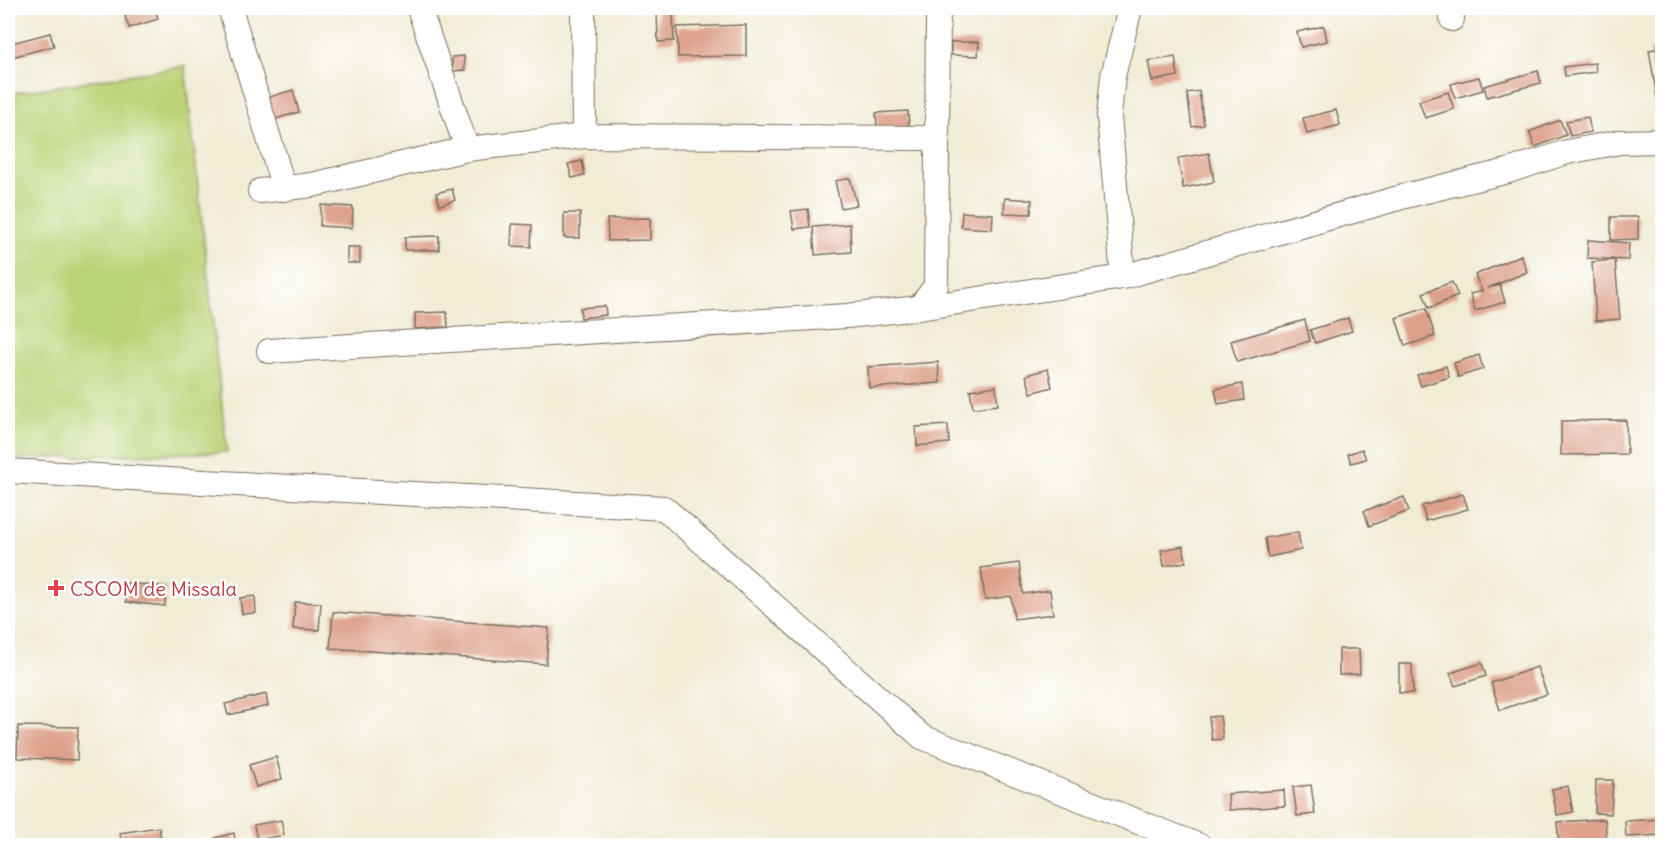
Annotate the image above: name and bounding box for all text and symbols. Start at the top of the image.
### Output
place label: CSCOM de Missala [70,576,237,601]
marker: CSCOM de Missala [47,579,65,597]

